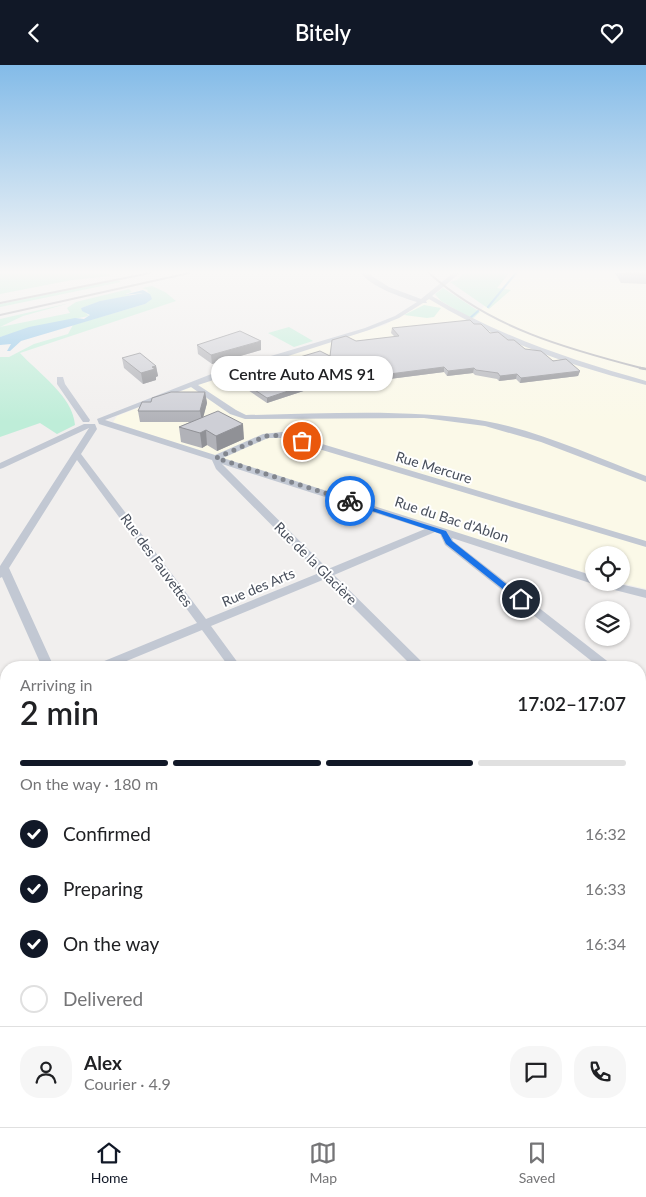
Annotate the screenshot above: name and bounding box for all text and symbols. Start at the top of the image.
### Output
icon: back [20,19,48,47]
text: Bitely [295,19,351,46]
icon: heart [598,19,626,47]
callout: Centre Auto AMS 91 [211,356,393,391]
text: Centre Auto AMS 91 [229,364,375,383]
pin [281,420,323,462]
icon: bag [288,427,316,455]
street label: Rue Mercure [394,447,474,487]
courier [325,476,375,526]
icon: bike [336,487,364,515]
street label: Rue du Bac d'Ablon [393,493,511,545]
street label: Rue des Fauvettes [117,510,197,610]
street label: Rue de la Glacière [271,518,361,608]
map controls [585,546,630,646]
button: locate [585,546,630,591]
street label: Rue des Arts [219,564,297,610]
pin [500,578,542,620]
icon: home [507,585,535,613]
button: layers [585,601,630,646]
text: Arriving in [20,675,93,694]
text: 17:02–17:07 [517,692,626,715]
text: 2 min [20,693,99,732]
text: On the way · 180 m [20,774,158,793]
icon: check [20,820,48,848]
text: Confirmed [63,822,151,845]
text: 16:32 [585,824,626,843]
icon: check [20,875,48,903]
text: Preparing [63,877,143,900]
text: 16:33 [585,879,626,898]
icon: check [20,930,48,958]
text: On the way [63,932,159,955]
text: 16:34 [585,934,626,953]
text: Delivered [63,987,143,1010]
button: person [20,1046,72,1098]
button: chat [510,1046,562,1098]
button: phone [574,1046,626,1098]
text: Alex [84,1051,122,1074]
text: Courier · 4.9 [84,1074,171,1093]
tab: Home [91,1139,128,1186]
tab: Map [309,1139,337,1186]
tab: Saved [519,1139,555,1186]

